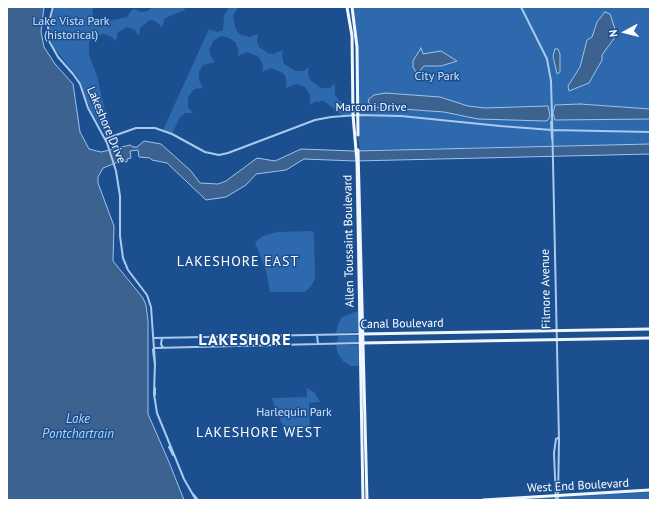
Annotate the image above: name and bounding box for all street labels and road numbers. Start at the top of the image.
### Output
street label: Lakeshore Drive [83,84,129,166]
street label: Marconi Drive [336,101,406,115]
street label: Allen Toussaint Boulevard [341,175,357,307]
street label: Filmore Avenue [538,249,554,329]
street label: Canal Boulevard [360,316,444,332]
street label: West End Boulevard [527,476,629,496]

